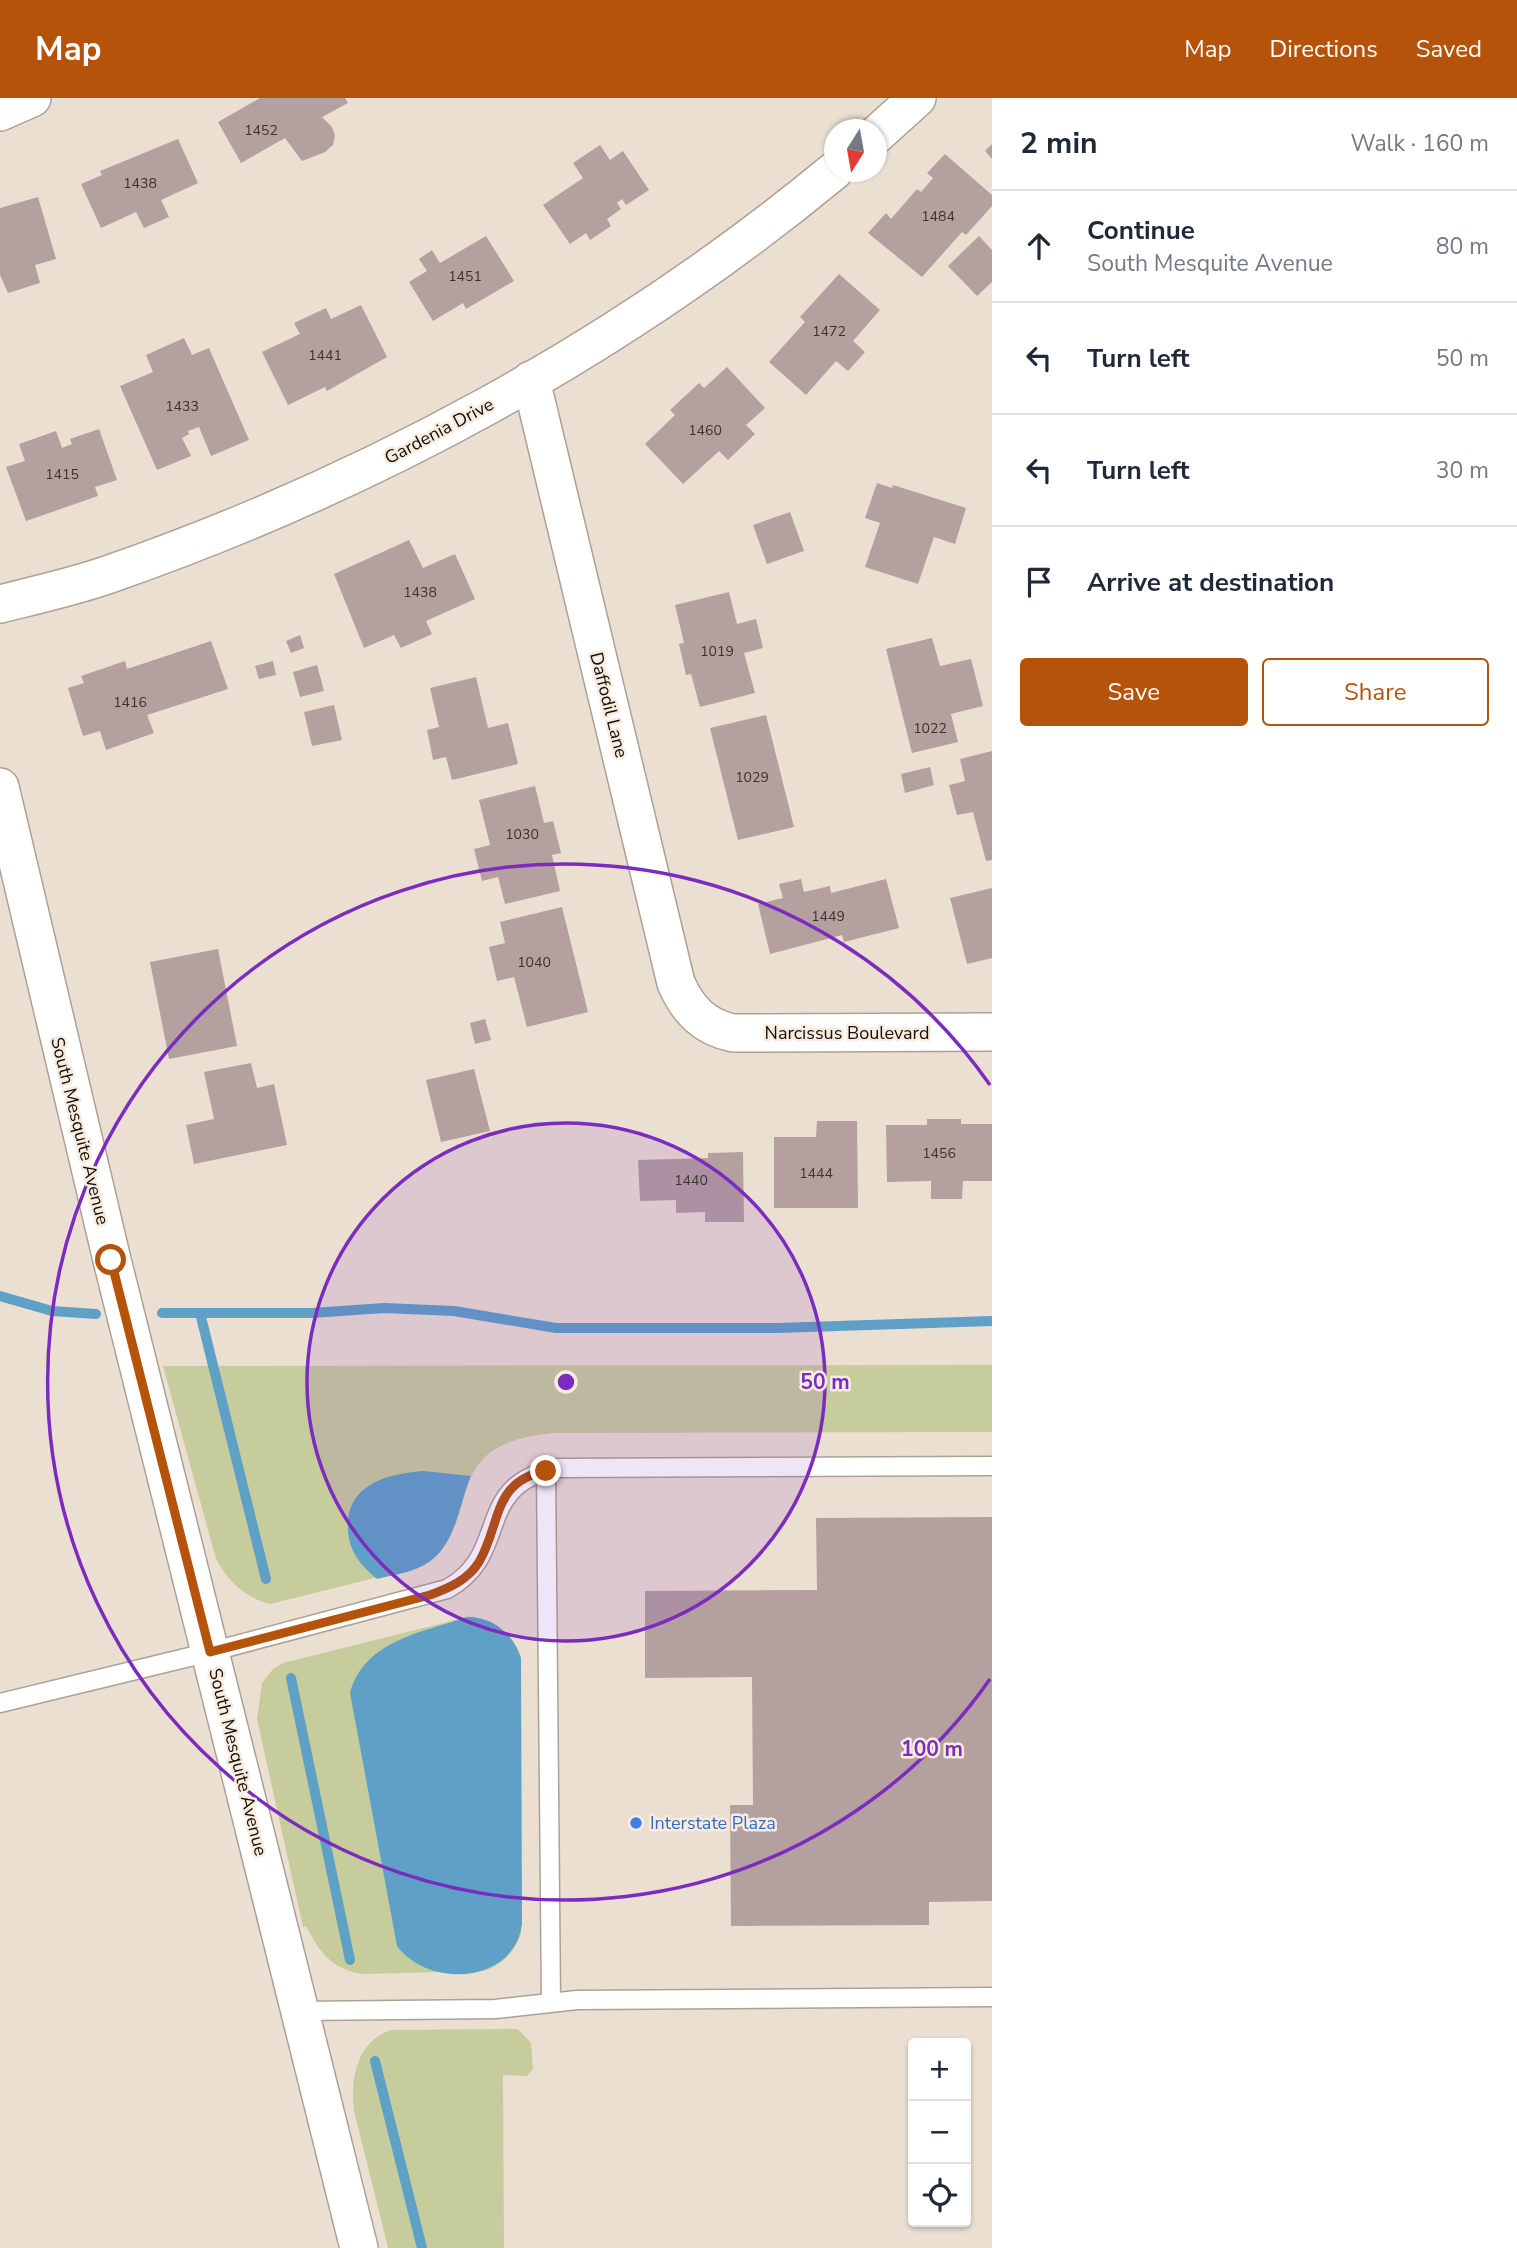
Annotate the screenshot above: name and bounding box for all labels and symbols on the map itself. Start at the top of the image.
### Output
north arrow [824,119,887,182]
house number: 1452 [244,121,278,140]
house number: 1438 [123,174,157,193]
house number: 1484 [921,207,955,226]
house number: 1451 [448,267,482,286]
house number: 1472 [812,322,846,341]
house number: 1441 [308,346,342,365]
street label: Gardenia Drive [380,392,498,470]
house number: 1433 [165,397,199,416]
house number: 1460 [688,421,722,440]
house number: 1415 [45,465,79,484]
house number: 1438 [403,583,437,602]
house number: 1019 [700,642,734,661]
street label: Daffodil Lane [584,650,634,760]
house number: 1416 [113,693,147,712]
house number: 1022 [913,719,947,738]
house number: 1029 [735,768,769,787]
house number: 1030 [505,825,539,844]
house number: 1449 [811,907,845,926]
house number: 1040 [517,953,551,972]
street label: Narcissus Boulevard [765,1021,929,1045]
street label: South Mesquite Avenue [45,1035,115,1227]
house number: 1456 [922,1144,956,1163]
house number: 1444 [799,1164,833,1183]
house number: 1440 [674,1171,708,1190]
route start [95,1244,126,1275]
text: 50 m [800,1368,850,1396]
centre of rings [554,1370,578,1394]
route end [530,1455,561,1486]
street label: South Mesquite Avenue [203,1666,273,1858]
text: 100 m [901,1735,963,1763]
place label: Interstate Plaza [650,1811,776,1835]
marker: Interstate Plaza [628,1815,644,1831]

